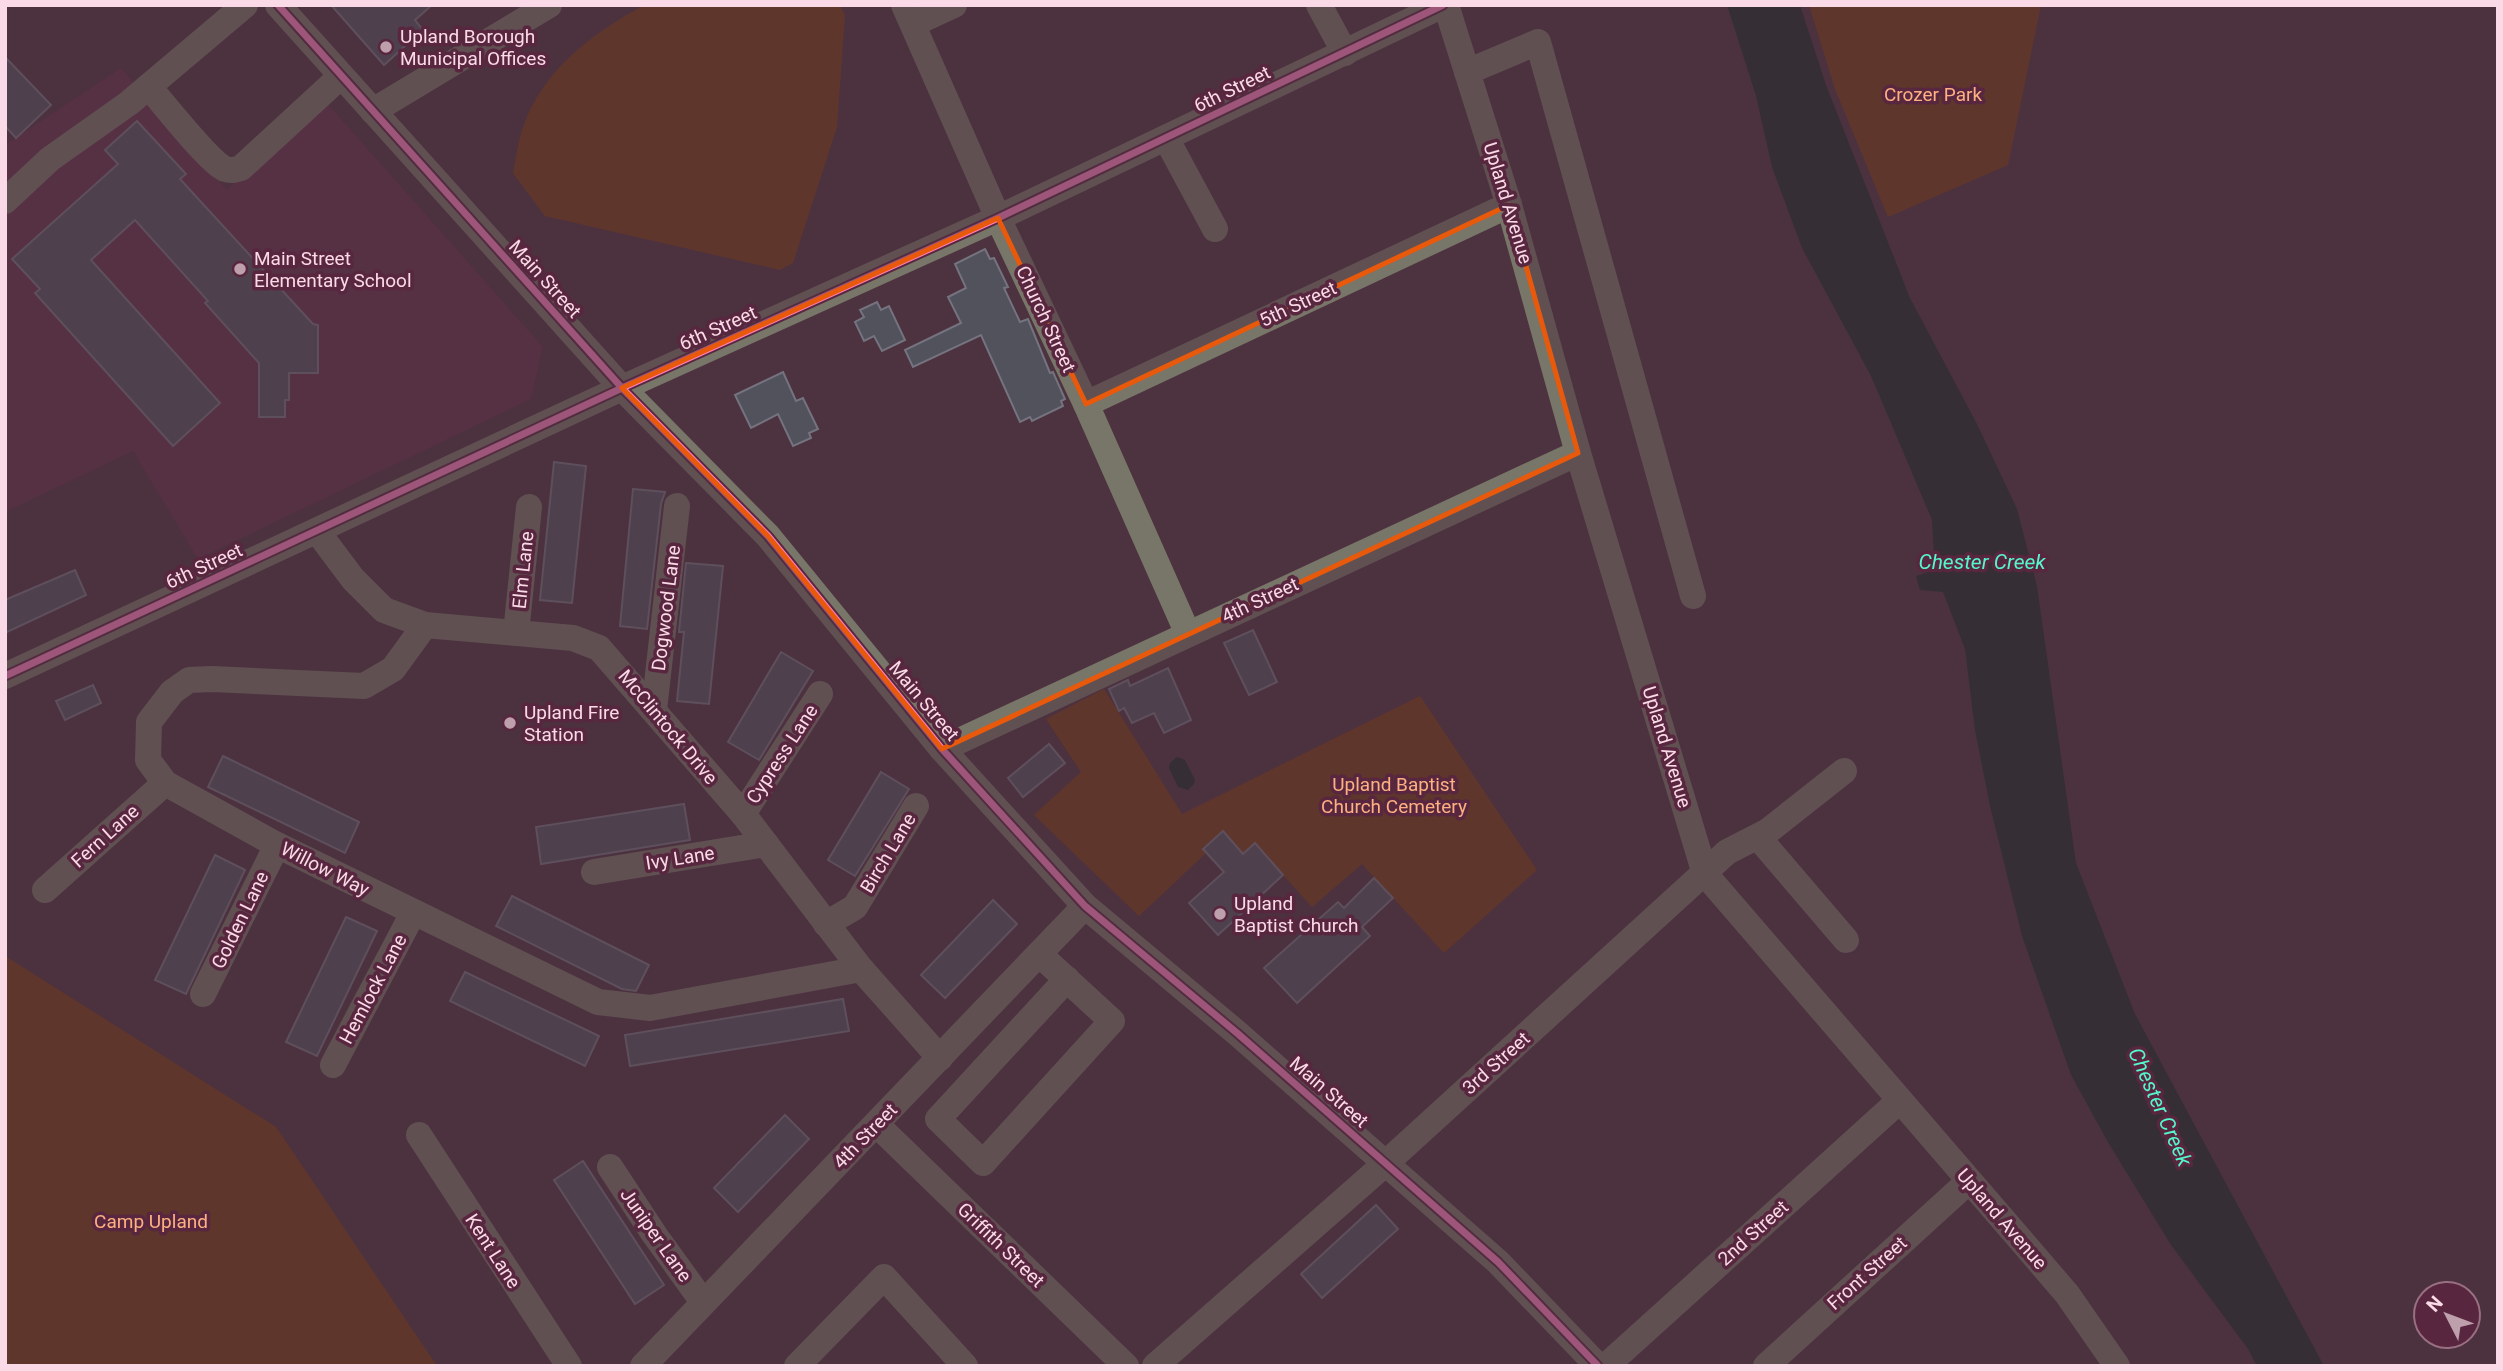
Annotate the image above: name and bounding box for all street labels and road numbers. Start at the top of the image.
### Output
street label: 6th Street [1190,61,1274,117]
street label: Upland Avenue [1479,139,1537,267]
street label: Main Street [504,235,586,323]
street label: Church Street [1011,262,1081,376]
street label: 5th Street [1256,276,1340,332]
street label: 6th Street [676,301,760,355]
street label: Elm Lane [507,530,539,610]
street label: 6th Street [162,538,246,594]
street label: Dogwood Lane [647,544,685,672]
street label: 4th Street [1218,572,1302,628]
street label: Main Street [884,657,964,745]
street label: McClintock Drive [613,665,723,789]
street label: Upland Avenue [1638,683,1696,811]
street label: Cypress Lane [741,700,823,808]
street label: Fern Lane [66,800,144,872]
street label: Birch Lane [855,809,921,897]
street label: Willow Way [277,837,373,901]
street label: Ivy Lane [644,841,716,875]
street label: Golden Lane [207,868,273,972]
street label: Hemlock Lane [334,930,412,1048]
street label: 3rd Street [1458,1027,1534,1099]
street label: Main Street [1285,1052,1373,1132]
street label: 4th Street [828,1098,902,1174]
street label: Upland Avenue [1952,1164,2052,1274]
street label: Juniper Lane [615,1184,697,1286]
street label: 2nd Street [1713,1195,1793,1271]
street label: Griffith Street [953,1198,1049,1292]
street label: Kent Lane [460,1209,526,1293]
street label: Front Street [1823,1231,1911,1315]

